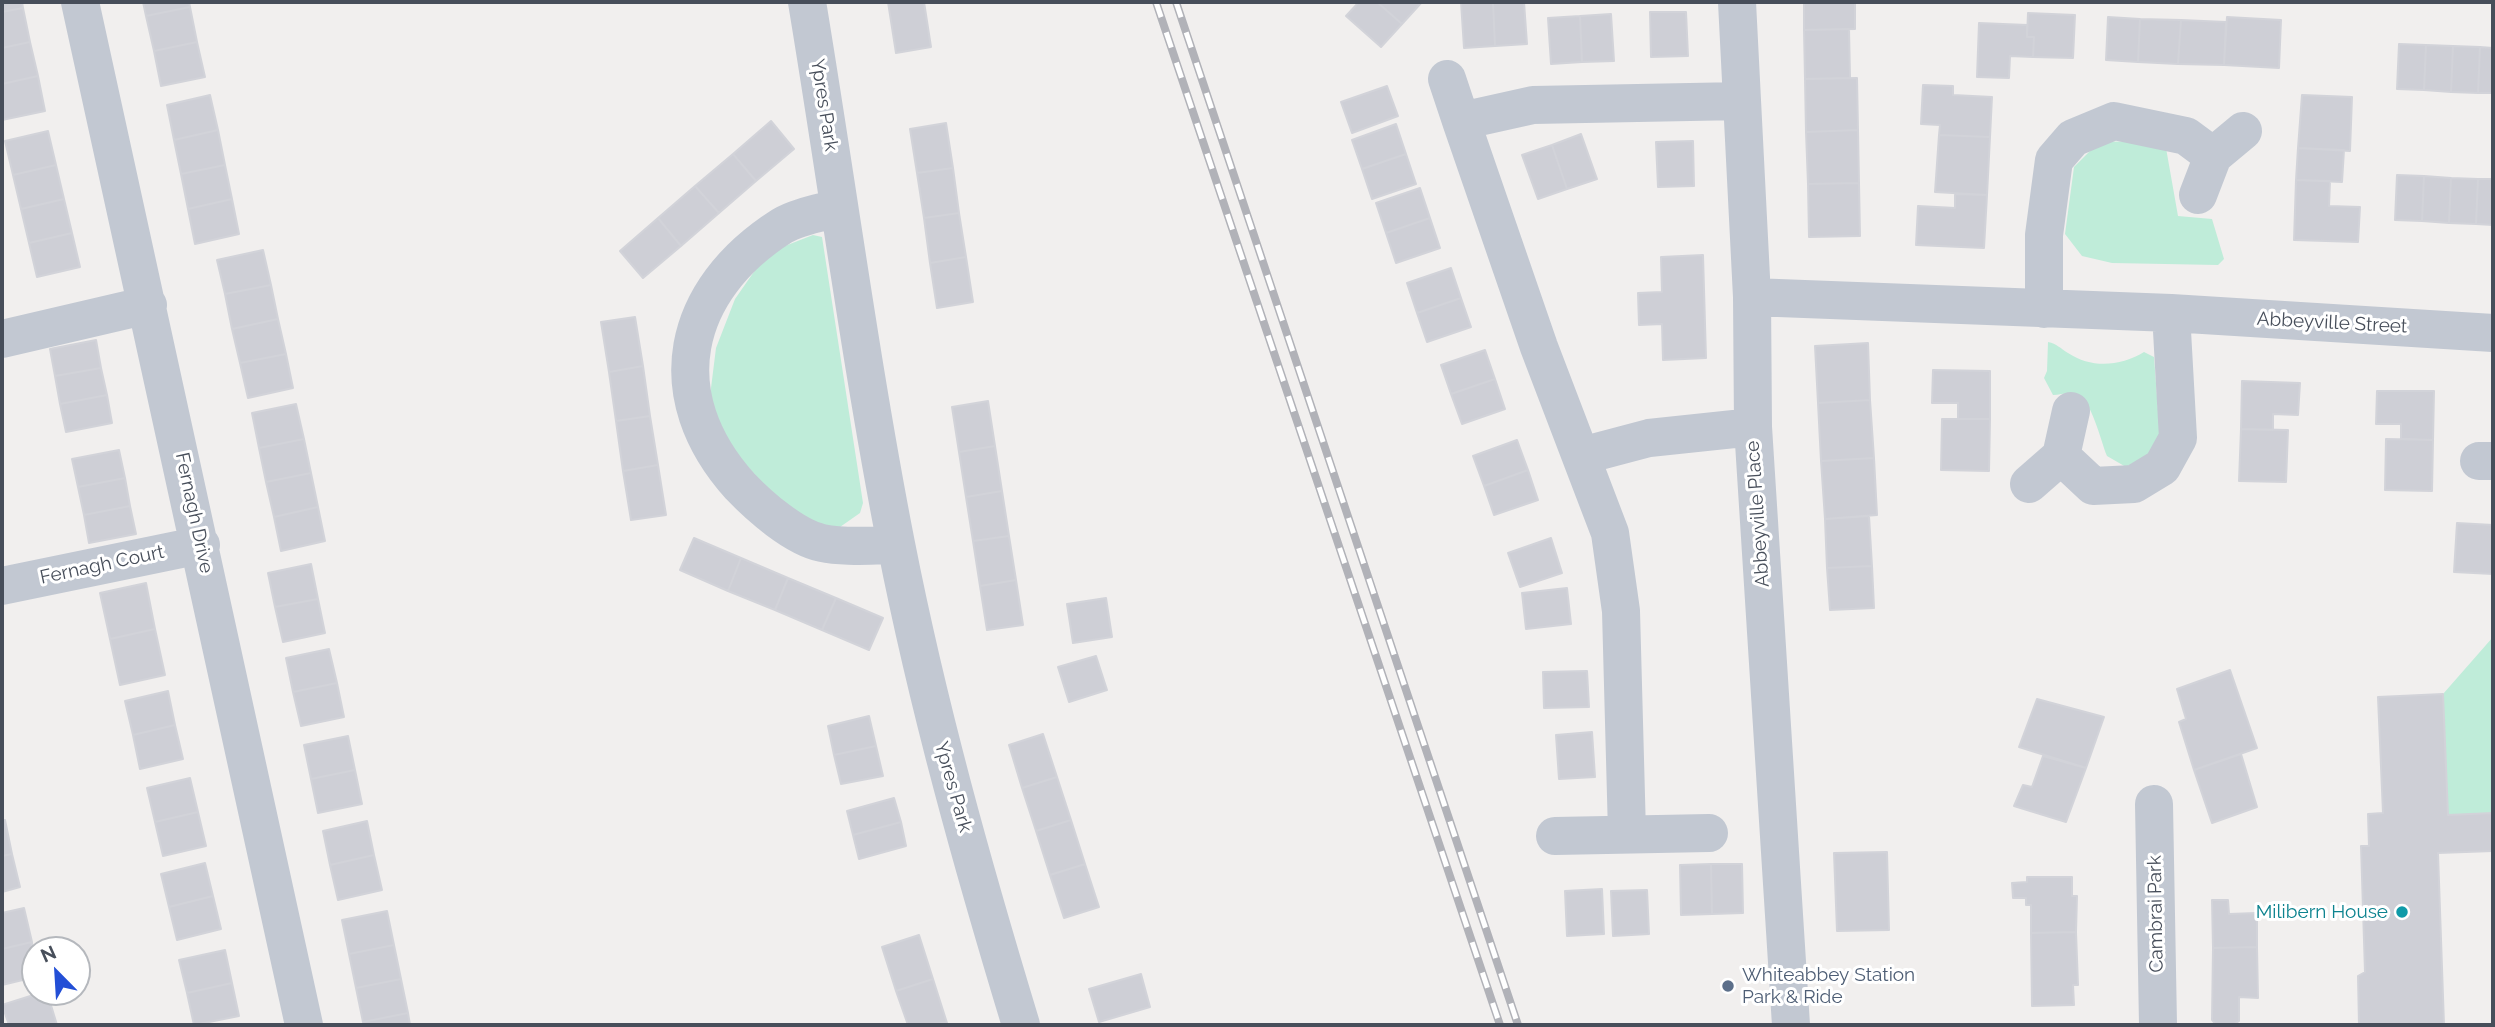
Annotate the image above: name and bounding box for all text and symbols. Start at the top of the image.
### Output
street label: Ypres Park [805,57,843,153]
street label: Abbeyville Street [2256,308,2408,338]
street label: Abbeyville Place [1742,440,1774,588]
street label: Fernagh Drive [170,451,218,575]
street label: Fernagh Court [38,541,166,589]
street label: Ypres Park [929,739,977,835]
street label: Cambrai Park [2144,855,2168,973]
place label: Milibern House [2256,901,2388,923]
marker: Milibern House [2394,904,2410,920]
north arrow [21,936,91,1006]
text: N [37,941,59,967]
place label: Whiteabbey Station Park & Ride [1742,964,1915,1008]
marker: Whiteabbey Station Park & Ride [1720,978,1736,994]

